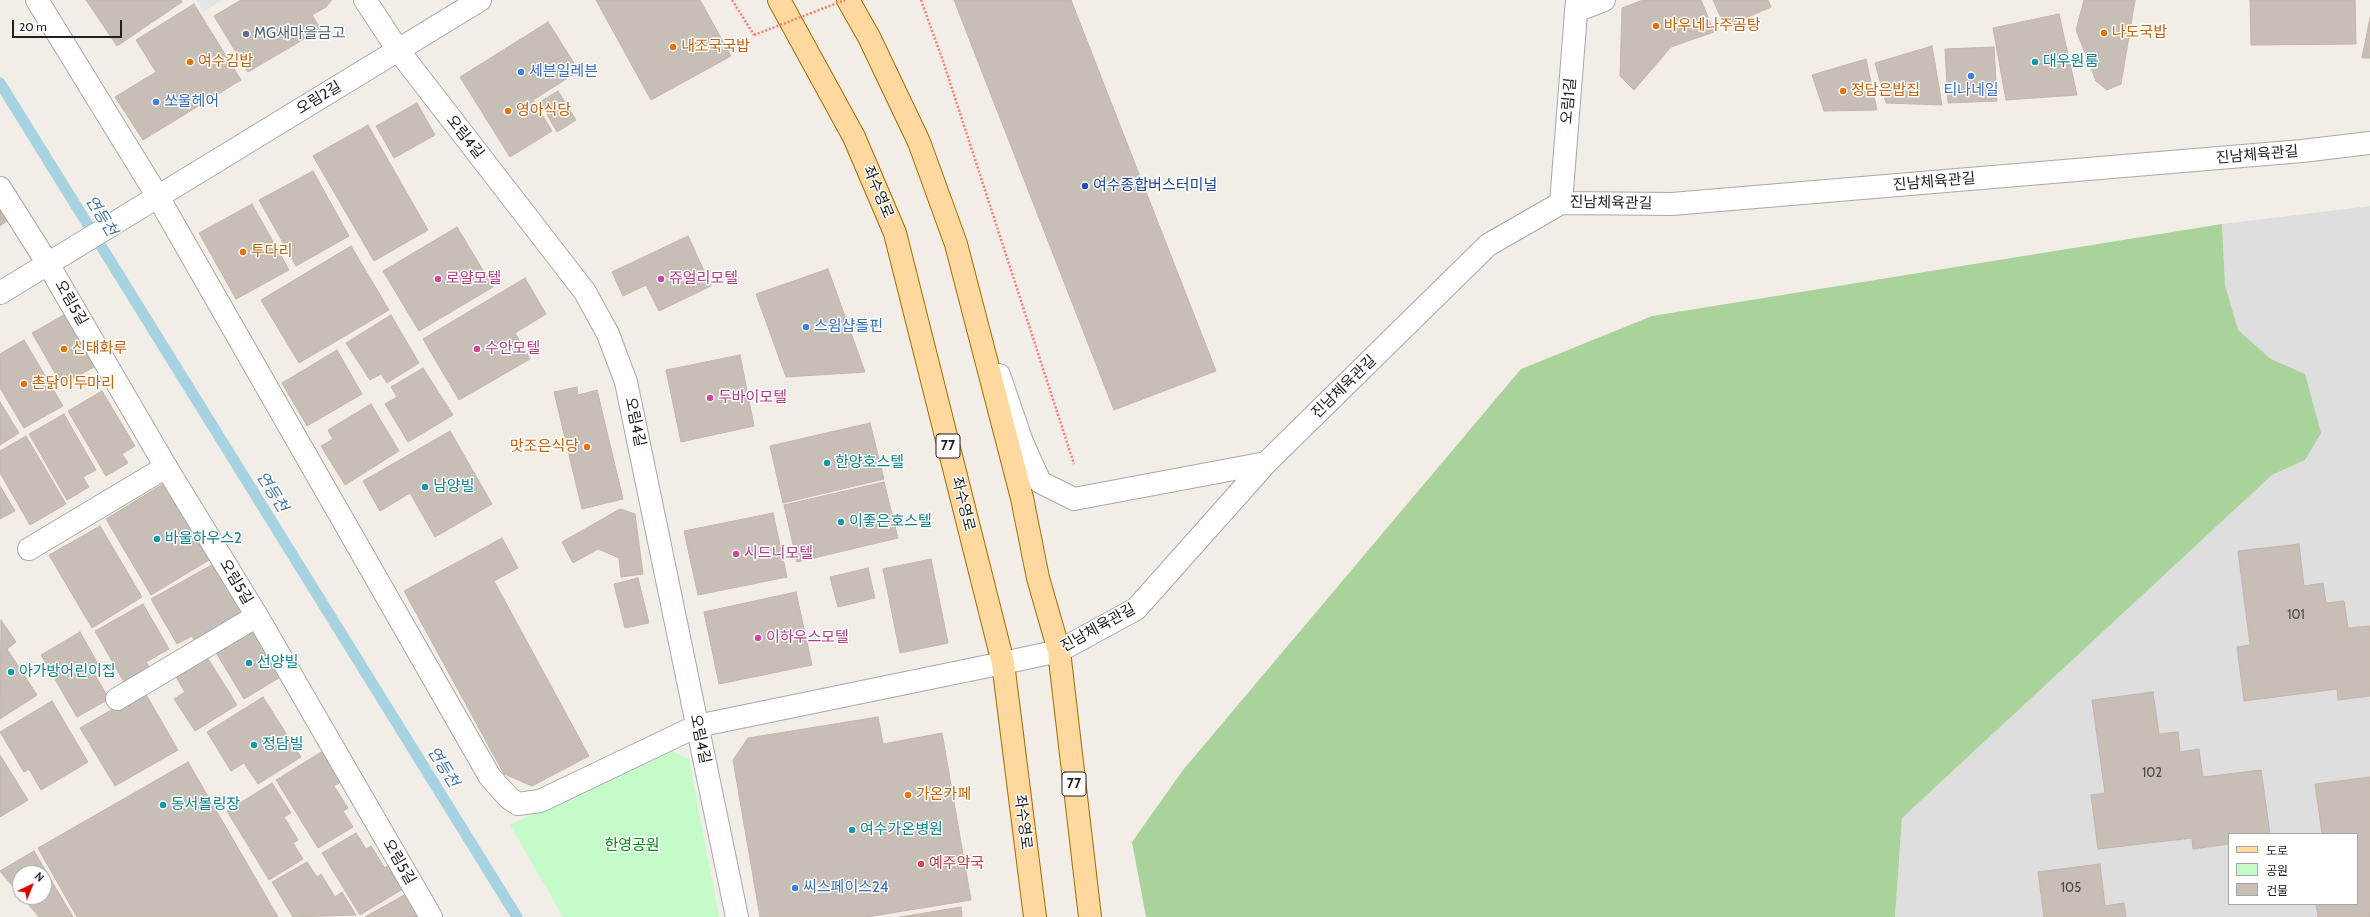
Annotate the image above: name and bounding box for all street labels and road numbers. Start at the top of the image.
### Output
street label: 오림1길 [1558,77,1580,125]
street label: 오림2길 [293,78,345,118]
street label: 오림4길 [442,112,488,162]
street label: 진남체육관길 [2215,142,2299,168]
street label: 좌수영로 [859,163,897,221]
street label: 진남체육관길 [1892,169,1976,195]
street label: 진남체육관길 [1569,193,1653,213]
street label: 오림5길 [51,277,91,329]
street label: 진남체육관길 [1308,352,1380,422]
street label: 오림4길 [621,396,649,448]
road number: 77 [936,434,960,458]
street label: 좌수영로 [948,475,978,533]
street label: 오림5길 [216,556,256,608]
street label: 진남체육관길 [1057,600,1139,656]
street label: 오림4길 [686,713,714,765]
road number: 77 [1062,772,1086,796]
street label: 좌수영로 [1011,794,1035,850]
street label: 오림5길 [379,836,419,888]

